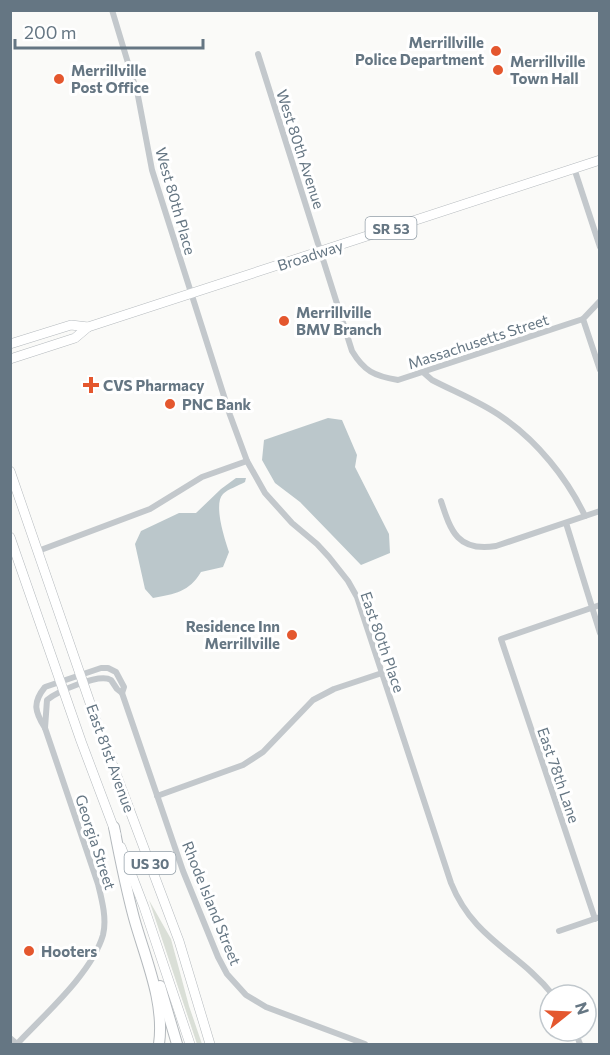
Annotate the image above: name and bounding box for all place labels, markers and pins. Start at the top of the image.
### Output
place label: Merrillville Police Department [355,33,484,68]
marker: Merrillville Police Department [489,44,503,58]
place label: Merrillville Town Hall [510,52,585,87]
place label: Merrillville Post Office [71,61,149,96]
marker: Merrillville Town Hall [491,63,505,77]
marker: Merrillville Post Office [52,72,66,86]
place label: Merrillville BMV Branch [296,303,382,338]
marker: Merrillville BMV Branch [277,314,291,328]
place label: CVS Pharmacy [103,376,205,394]
marker: CVS Pharmacy [84,378,98,392]
place label: PNC Bank [182,395,252,413]
marker: PNC Bank [163,397,177,411]
place label: Residence Inn Merrillville [186,617,280,652]
marker: Residence Inn Merrillville [285,628,299,642]
place label: Hooters [41,942,97,960]
marker: Hooters [22,944,36,958]

